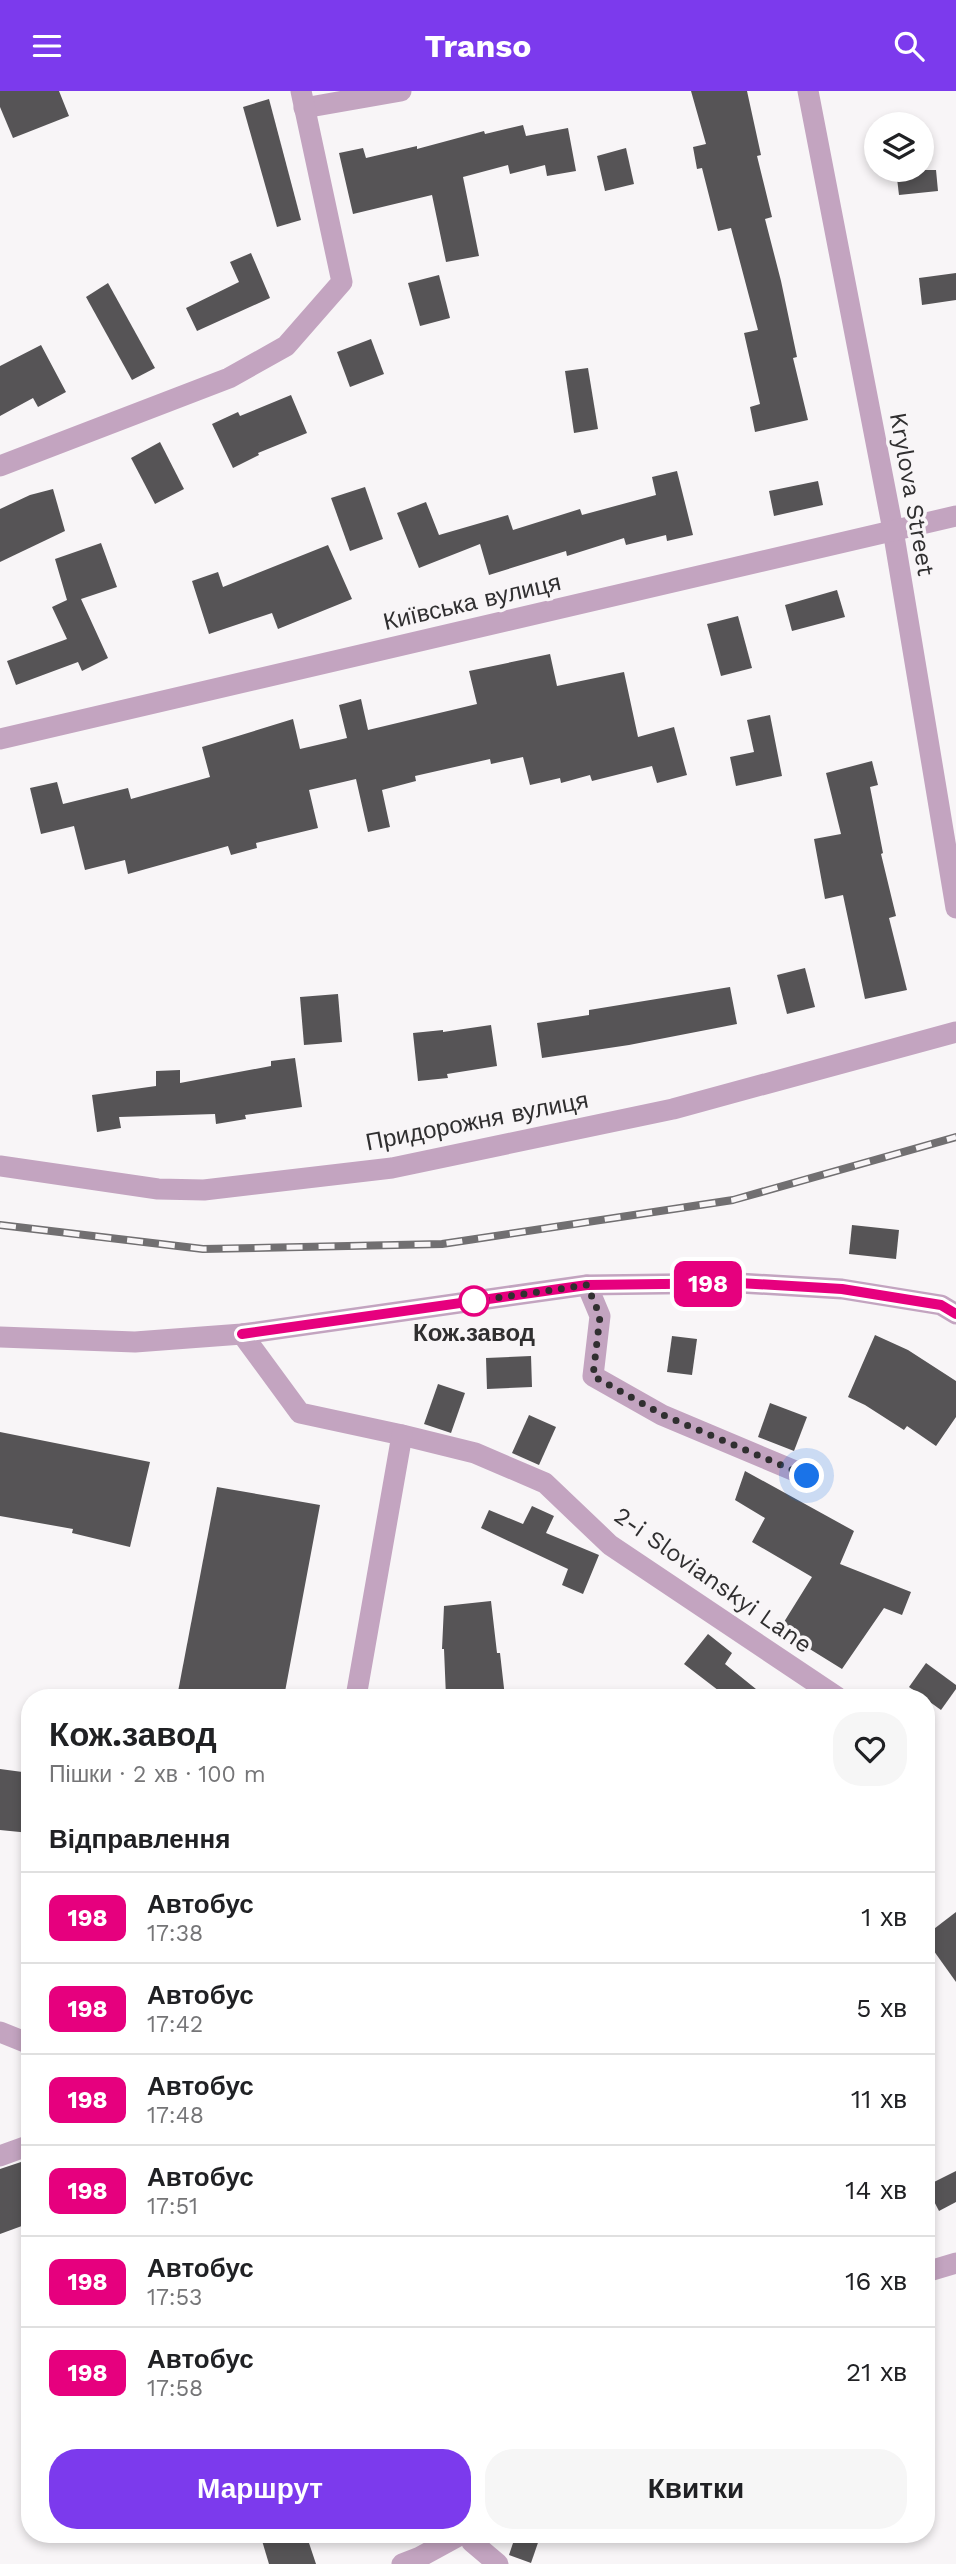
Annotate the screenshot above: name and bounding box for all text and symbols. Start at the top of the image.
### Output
icon: menu [28,27,66,65]
text: Transo [425,27,531,65]
icon: search [890,27,928,65]
map controls [864,112,934,182]
button: layers [864,112,934,182]
street label: Krylova Street [884,410,940,578]
street label: Київська вулиця [380,568,564,636]
street label: Придорожня вулиця [363,1086,591,1156]
line badge: 198 [668,1261,748,1307]
text: 198 [688,1270,728,1298]
marker: Кож.завод [459,1286,489,1316]
place label: Кож.завод [413,1319,535,1347]
your location [789,1458,824,1493]
street label: 2-i Slovianskyi Lane [609,1501,817,1659]
button: heart [833,1712,907,1786]
text: Кож.завод [49,1715,217,1754]
text: Пішки · 2 хв · 100 m [49,1761,266,1788]
text: Відправлення [49,1824,230,1854]
text: Автобус [147,1889,254,1919]
text: 1 хв [861,1902,907,1932]
text: 198 [67,1904,108,1932]
text: 17:38 [147,1920,203,1947]
text: Автобус [147,1980,254,2010]
text: 5 хв [856,1993,907,2023]
text: 198 [67,1995,108,2023]
text: 17:42 [147,2011,203,2038]
text: Автобус [147,2071,254,2101]
text: 11 хв [851,2084,907,2114]
text: 198 [67,2086,108,2114]
text: 17:48 [147,2102,204,2129]
text: Автобус [147,2162,254,2192]
text: 14 хв [845,2175,907,2205]
text: 198 [67,2177,108,2205]
text: 17:51 [147,2193,198,2220]
text: Автобус [147,2253,254,2283]
text: 16 хв [845,2266,907,2296]
text: 198 [67,2268,108,2296]
text: 17:53 [147,2284,202,2311]
text: Автобус [147,2344,254,2374]
text: 21 хв [846,2357,907,2387]
text: 198 [67,2359,108,2387]
text: 17:58 [147,2375,203,2402]
button: Маршрут [49,2449,471,2529]
button: Квитки [485,2449,907,2529]

